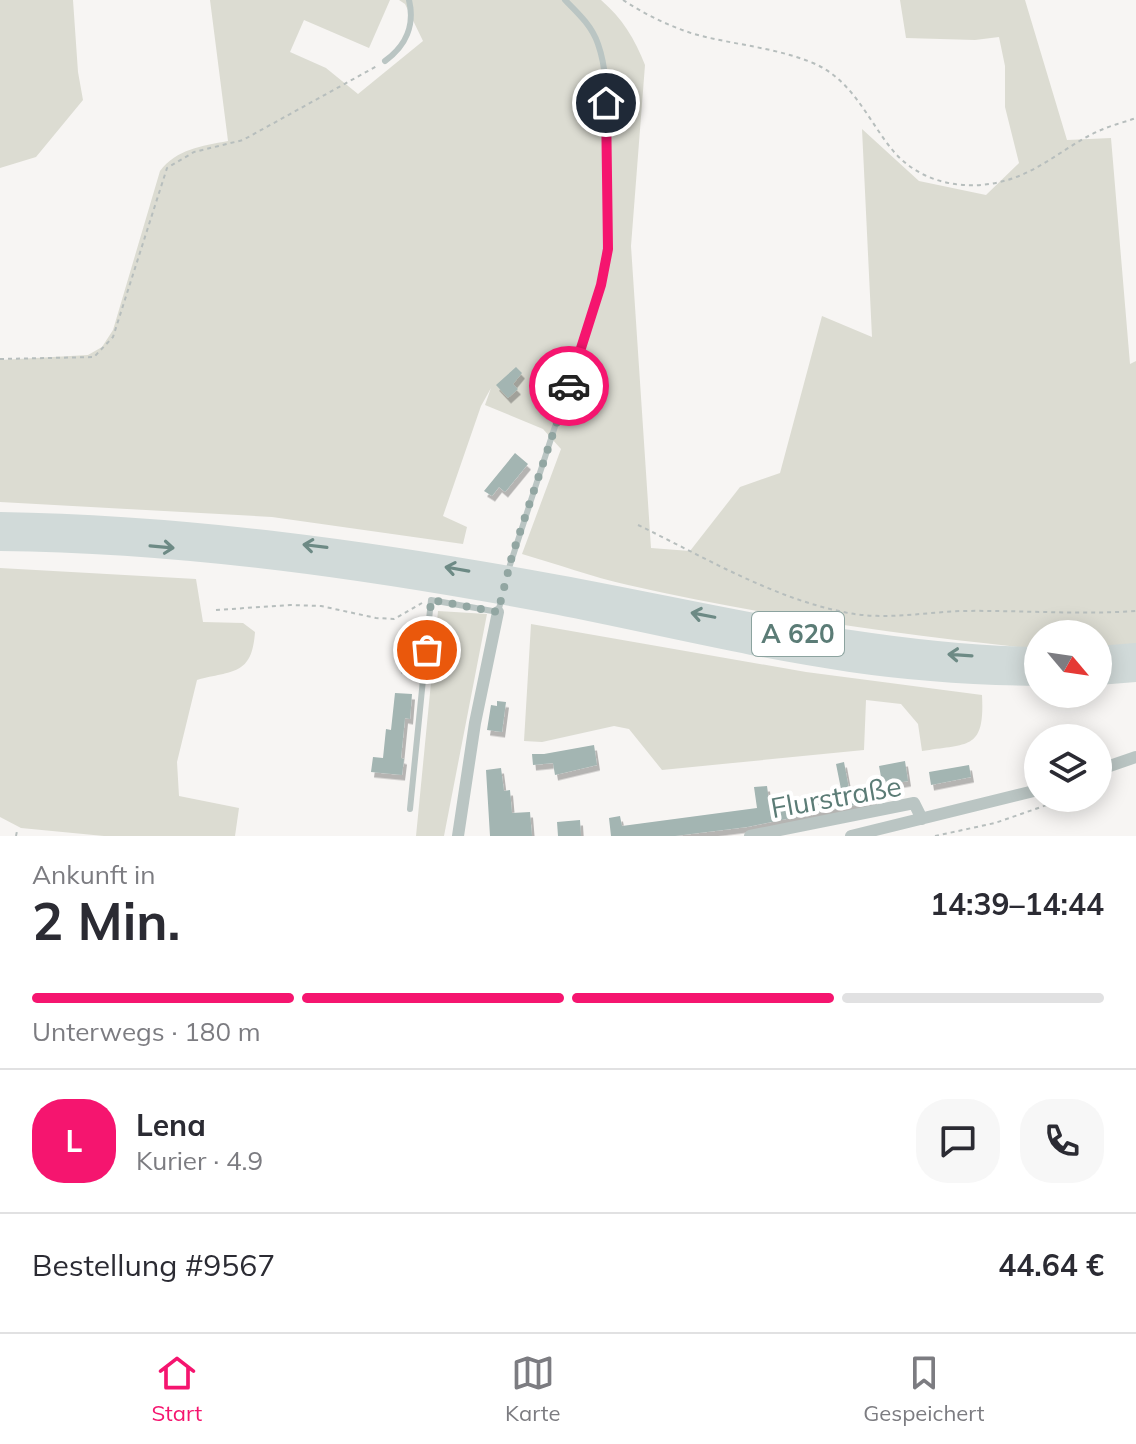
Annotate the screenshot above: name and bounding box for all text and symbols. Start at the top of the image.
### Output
pin [572,69,640,137]
icon: home [584,81,628,125]
courier [529,346,609,426]
icon: car [547,364,591,408]
one-way arrow [302,538,329,553]
one-way arrow [148,540,175,555]
one-way arrow [445,560,470,575]
one-way arrow [691,607,717,622]
road number: A 620 [752,612,844,656]
pin [393,616,461,684]
north arrow [1024,620,1112,708]
map controls [1024,620,1112,812]
icon: bag [405,628,449,672]
one-way arrow [947,647,974,662]
button: layers [1024,724,1112,812]
street label: Flurstraße [768,768,904,825]
text: Ankunft in [32,858,155,891]
text: 14:39–14:44 [930,885,1104,923]
text: 2 Min. [32,888,181,953]
text: Unterwegs · 180 m [32,1015,261,1048]
button: chat [916,1099,1000,1183]
button: phone [1020,1099,1104,1183]
text: Lena [136,1106,206,1144]
text: L [66,1122,82,1160]
text: Kurier · 4.9 [136,1144,263,1177]
text: Bestellung #9567 [32,1246,275,1284]
text: 44.64 € [998,1246,1104,1284]
tab: Start [151,1351,202,1427]
tab: Karte [505,1351,560,1427]
tab: Gespeichert [863,1351,985,1427]

